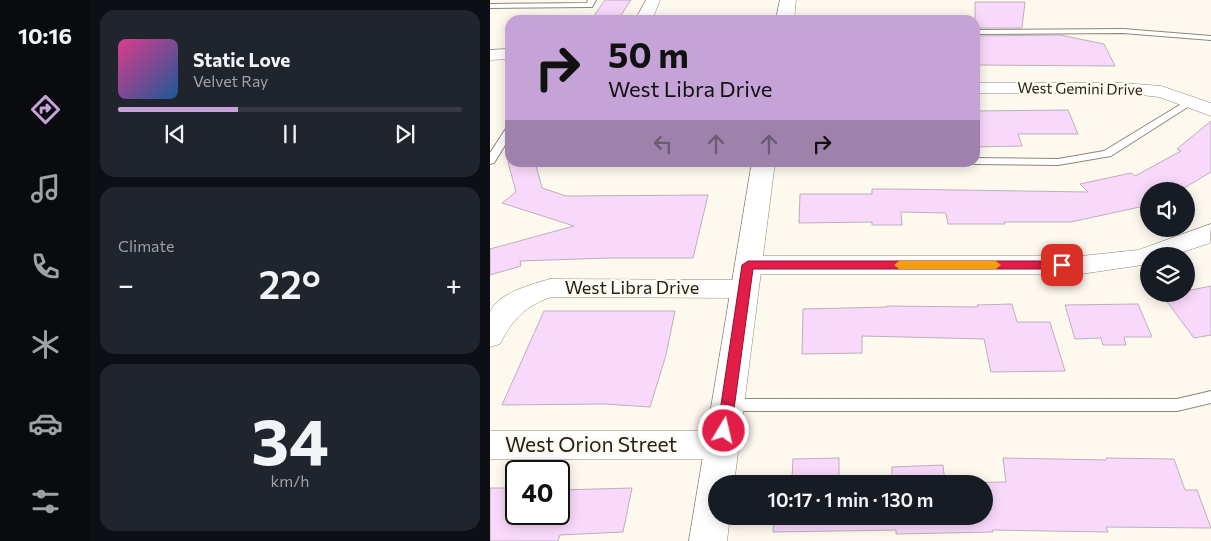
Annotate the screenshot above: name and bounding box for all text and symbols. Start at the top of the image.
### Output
text: 10:16 [18,22,72,49]
text: 50 m [608,32,689,75]
icon: right [525,35,590,100]
text: Static Love [193,48,290,71]
text: Velvet Ray [193,71,268,90]
text: West Libra Drive [608,75,772,102]
street label: West Gemini Drive [1017,78,1143,98]
icon: directions [28,92,63,127]
icon: previous [161,120,189,148]
icon: pause [276,120,304,148]
icon: next [391,120,419,148]
icon: left [649,130,677,158]
icon: ahead [702,130,730,158]
icon: ahead [755,130,783,158]
icon: right [808,130,836,158]
icon: music [28,171,63,206]
map controls [1140,182,1195,302]
button: sound [1140,182,1195,237]
text: Climate [118,236,174,255]
pin [1041,244,1083,286]
button: layers [1140,247,1195,302]
icon: phone [28,249,63,284]
icon: arrive [1048,251,1076,279]
text: 22° [259,260,321,307]
text: − [118,267,134,301]
text: + [446,267,462,301]
street label: West Libra Drive [565,276,699,298]
icon: climate [28,327,63,362]
text: 34 [251,399,329,478]
position arrow [697,404,749,456]
icon: car [28,406,63,441]
street label: West Orion Street [505,431,677,456]
speed limit sign: 40 [505,460,570,525]
text: km/h [271,471,309,490]
icon: filters [28,484,63,519]
text: 10:17 · 1 min · 130 m [768,488,933,511]

